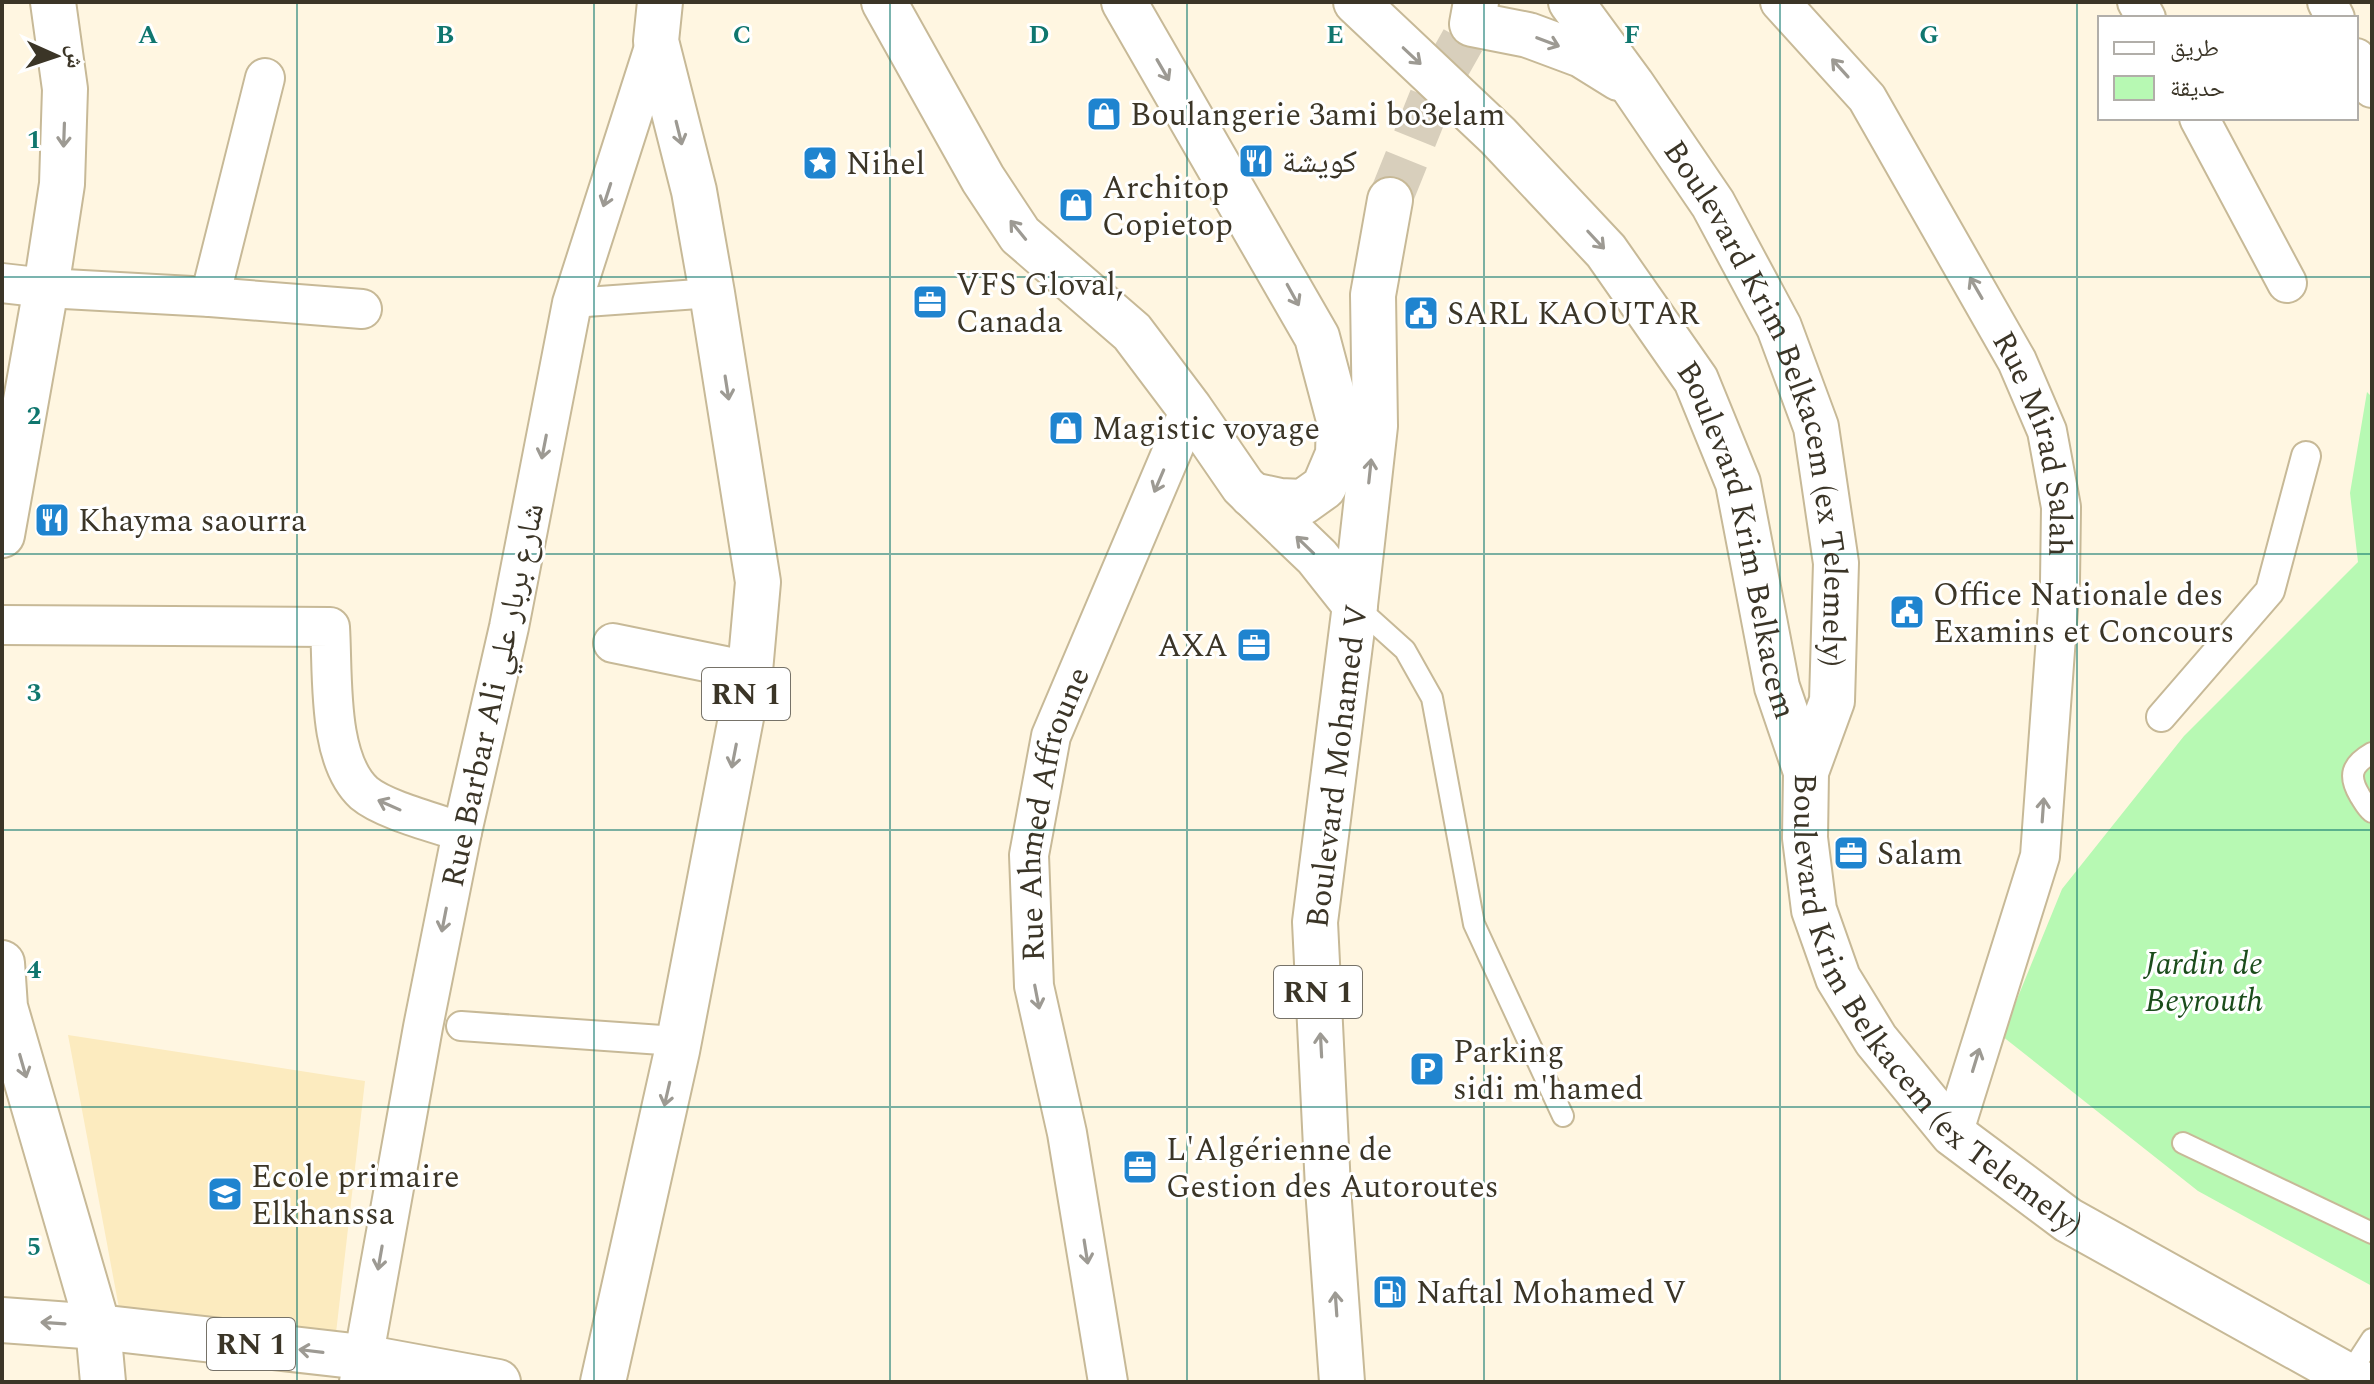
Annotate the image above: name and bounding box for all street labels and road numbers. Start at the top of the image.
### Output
street label: Boulevard Krim Belkacem (ex Telemely) [1648,133,1848,681]
street label: Rue Mirad Salah [1979,322,2085,557]
street label: Boulevard Krim Belkacem [1662,358,1806,724]
street label: Rue Barbar Ali شارع بربار علي [429,499,558,892]
street label: Boulevard Mohamed V [1293,602,1382,931]
street label: Rue Ahmed Affroune [1006,659,1104,963]
road number: RN 1 [702,668,790,720]
street label: Boulevard Krim Belkacem (ex Telemely) [1779,773,2091,1249]
road number: RN 1 [1274,966,1362,1018]
road number: RN 1 [207,1318,295,1370]

